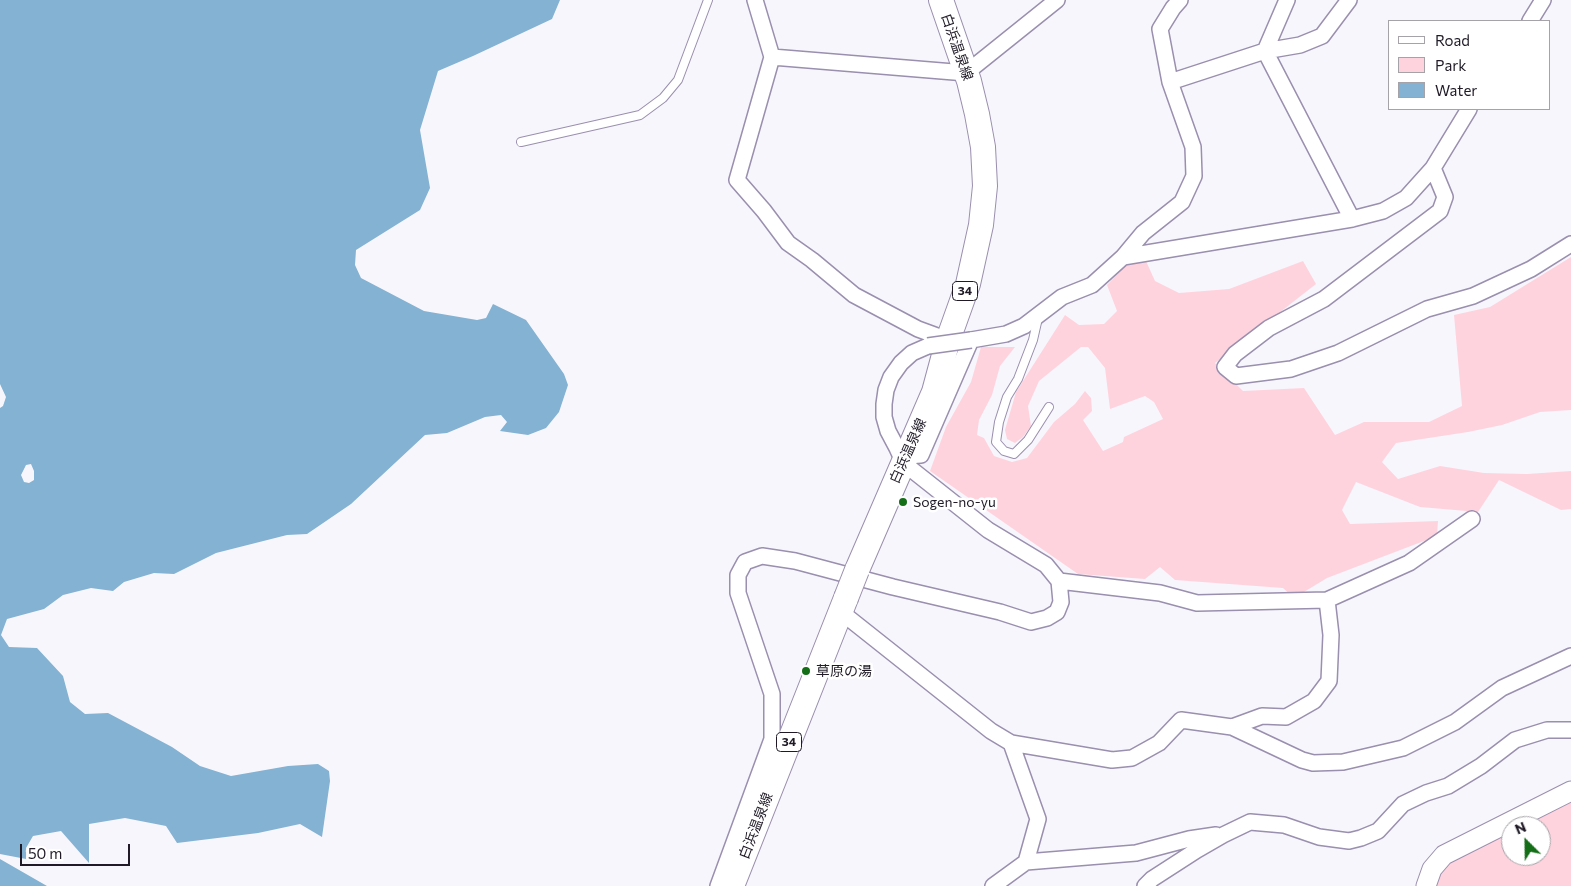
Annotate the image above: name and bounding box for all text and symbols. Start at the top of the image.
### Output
street label: 白浜温泉線 [938,11,976,83]
legend [1388,20,1551,110]
text: Road [1435,31,1470,49]
text: Park [1435,56,1466,74]
text: Water [1435,81,1477,99]
road number: 34 [952,282,978,300]
street label: 白浜温泉線 [886,416,930,486]
place label: Sogen-no-yu [913,494,996,510]
marker: Sogen-no-yu [897,496,909,508]
place label: 草原の湯 [816,663,872,679]
marker: 草原の湯 [800,665,812,677]
road number: 34 [776,732,802,752]
street label: 白浜温泉線 [736,790,776,862]
north arrow [1501,816,1551,866]
text: N [1512,818,1528,838]
scale bar [22,834,132,866]
text: 50 m [28,844,62,862]

